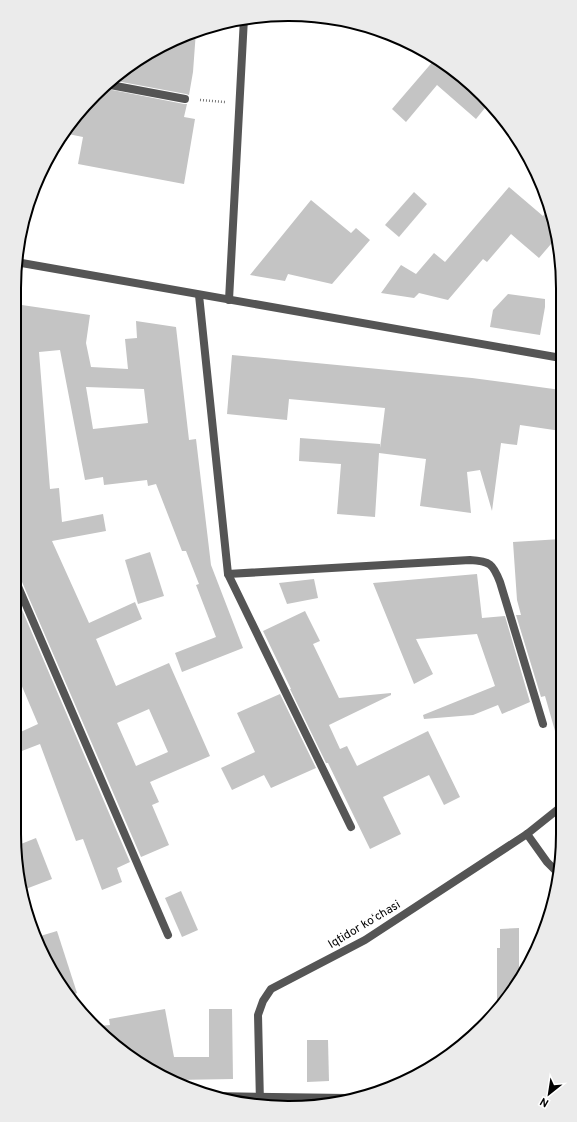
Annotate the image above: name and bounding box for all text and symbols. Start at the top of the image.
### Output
street label: Iqtidor koʻchasi [325,897,404,953]
north arrow [529,1074,569,1114]
text: N [538,1094,551,1110]

